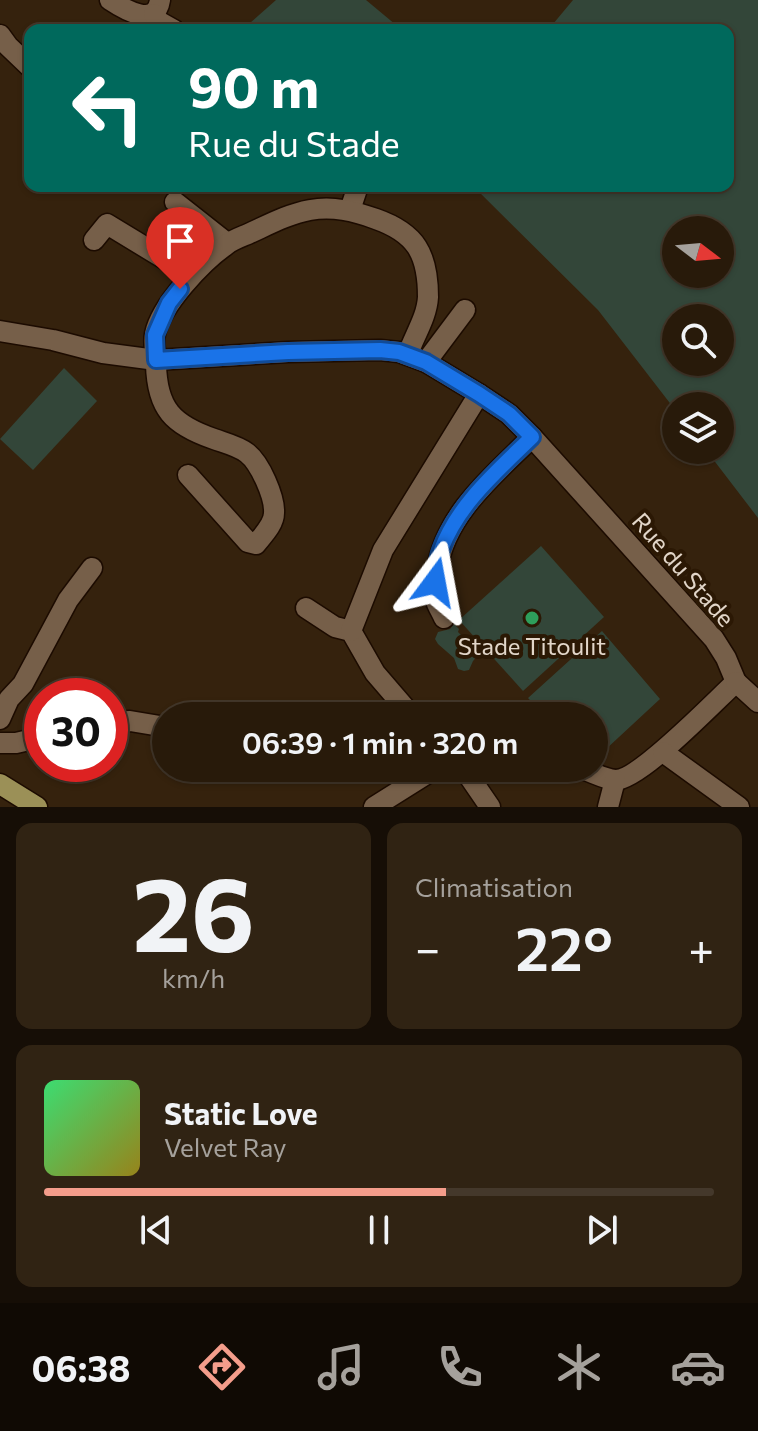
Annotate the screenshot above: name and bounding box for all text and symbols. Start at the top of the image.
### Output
text: 90 m [188,51,319,120]
icon: left [56,56,160,160]
text: Rue du Stade [188,120,400,164]
pin [146,207,214,289]
north arrow [662,216,734,288]
map controls [662,216,734,464]
icon: arrive [158,219,202,263]
button: search [662,304,734,376]
button: layers [662,392,734,464]
street label: Rue du Stade [627,506,741,632]
position arrow [393,540,477,624]
marker: Stade Titoulit [523,609,541,627]
place label: Stade Titoulit [458,631,606,660]
speed limit sign: 30 [24,678,128,782]
text: 06:39 · 1 min · 320 m [242,723,518,760]
text: 26 [132,846,255,973]
text: Climatisation [415,871,573,902]
text: 22° [515,910,613,983]
text: − [415,920,440,974]
text: + [688,920,714,974]
text: km/h [162,962,225,993]
text: Static Love [164,1094,318,1131]
text: Velvet Ray [164,1131,287,1162]
icon: previous [134,1208,178,1252]
icon: pause [357,1208,401,1252]
icon: next [580,1208,624,1252]
icon: directions [194,1339,250,1395]
icon: music [313,1339,369,1395]
icon: phone [432,1339,488,1395]
icon: climate [551,1339,607,1395]
icon: car [670,1339,726,1395]
text: 06:38 [32,1345,130,1389]

